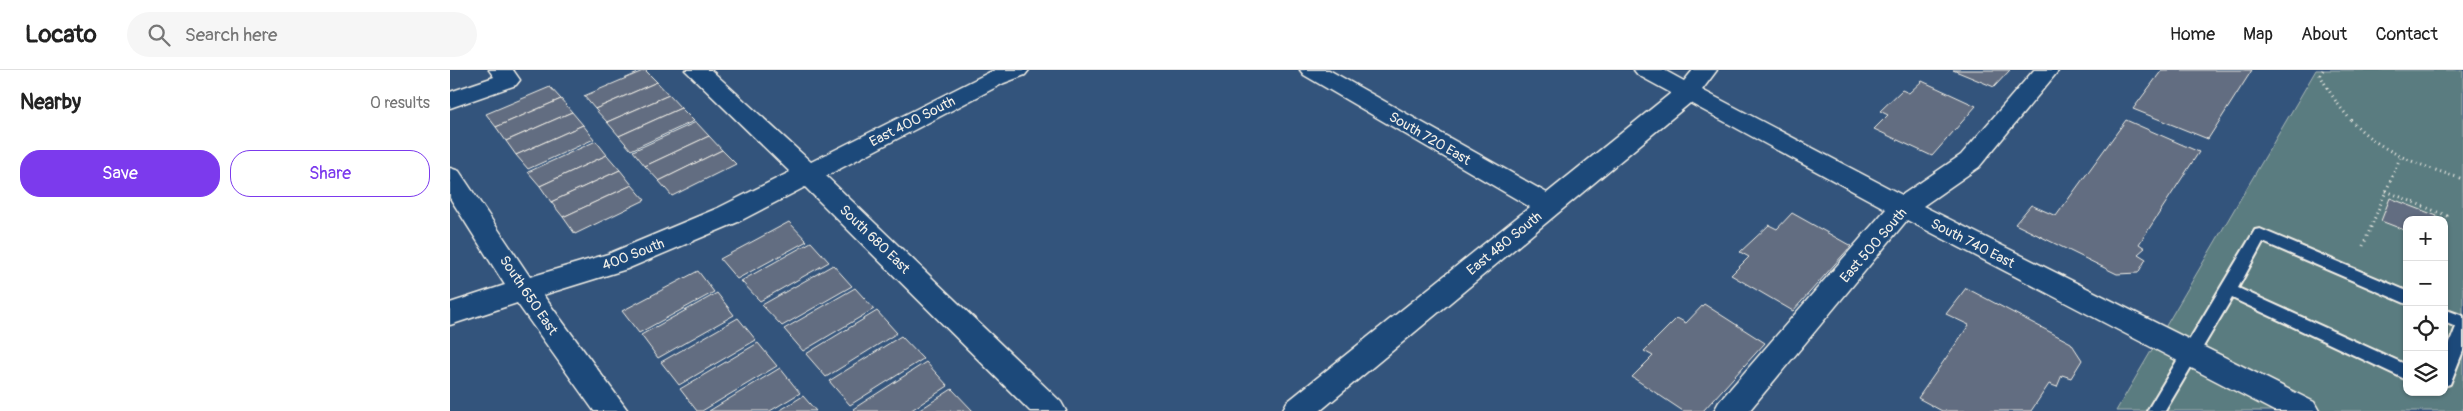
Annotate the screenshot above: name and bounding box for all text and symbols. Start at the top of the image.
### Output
search box [127,12,477,57]
text: Locato [25,20,97,49]
icon: search [145,21,173,49]
text: Search here [185,23,277,47]
text: Home [2170,23,2215,46]
text: Map [2243,23,2273,46]
text: About [2301,23,2347,46]
text: Contact [2375,23,2438,46]
text: Nearby [20,89,81,116]
text: 0 results [370,93,430,113]
street label: East 400 South [867,93,958,150]
street label: South 720 East [1386,108,1474,169]
button: Save [20,150,220,197]
button: Share [230,150,430,197]
street label: South 680 East [836,201,914,277]
street label: East 500 South [1836,204,1910,286]
street label: East 480 South [1463,208,1545,279]
street label: South 740 East [1928,215,2018,272]
map controls [2403,216,2448,396]
button: + [2403,216,2448,261]
street label: 400 South [600,235,667,274]
street label: South 650 East [496,252,562,338]
button: − [2403,261,2448,306]
button: locate [2403,306,2448,351]
button: layers [2403,351,2448,396]

